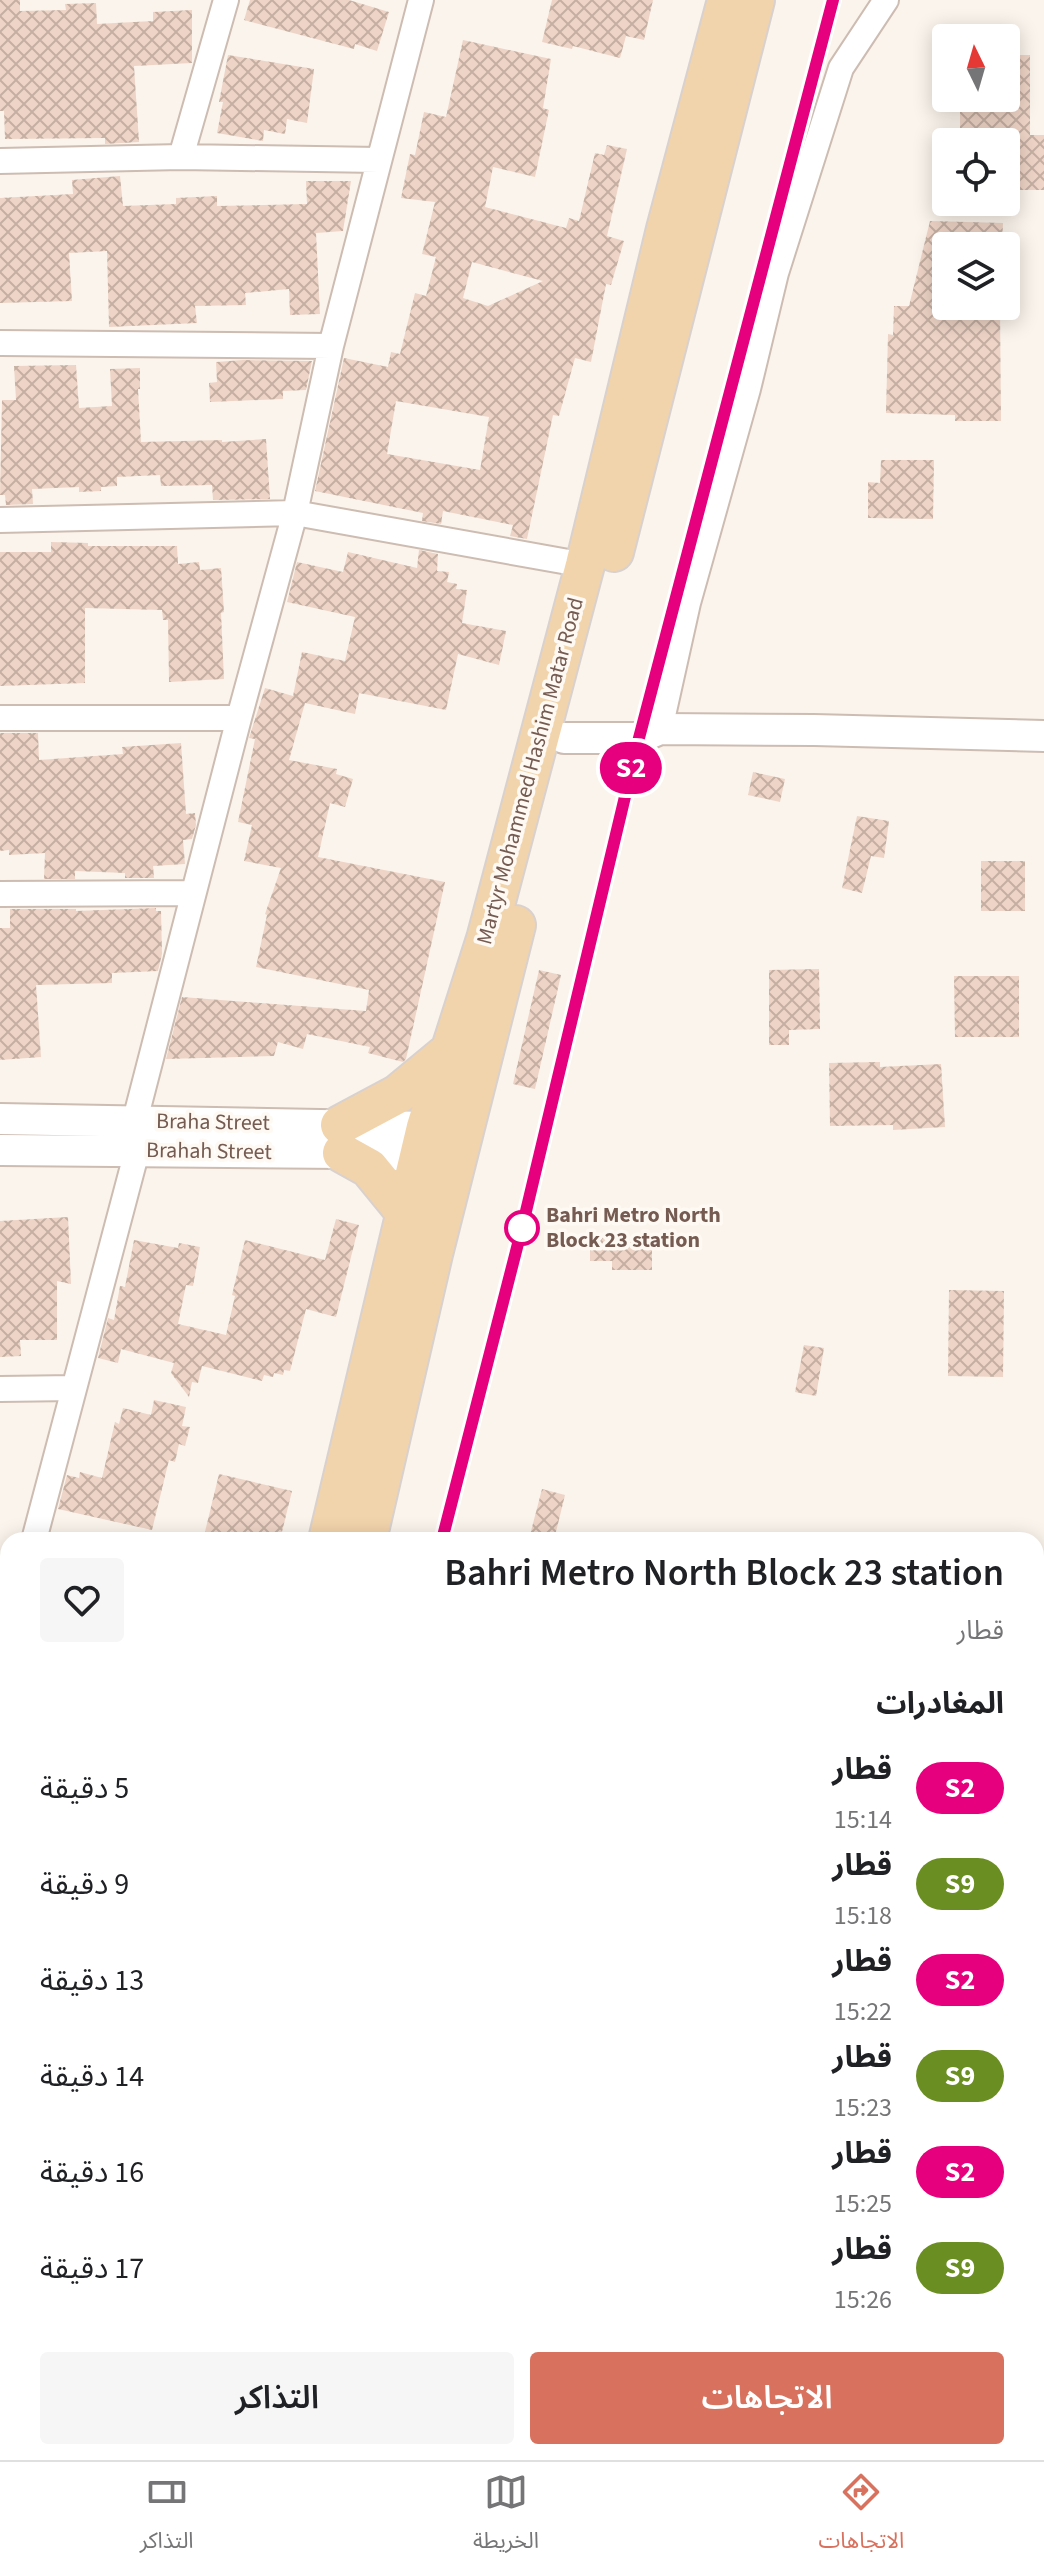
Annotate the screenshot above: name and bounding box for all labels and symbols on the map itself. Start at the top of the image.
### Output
north arrow [932,24,1020,112]
street label: Martyr Mohammed Hashim Matar Road [468,594,592,948]
line badge: S2 [595,742,667,794]
street label: Braha Street [156,1105,271,1139]
street label: Brahah Street [146,1134,273,1168]
place label: Bahri Metro North Block 23 station [546,1199,721,1256]
marker: Bahri Metro North Block 23 station [505,1211,539,1245]

